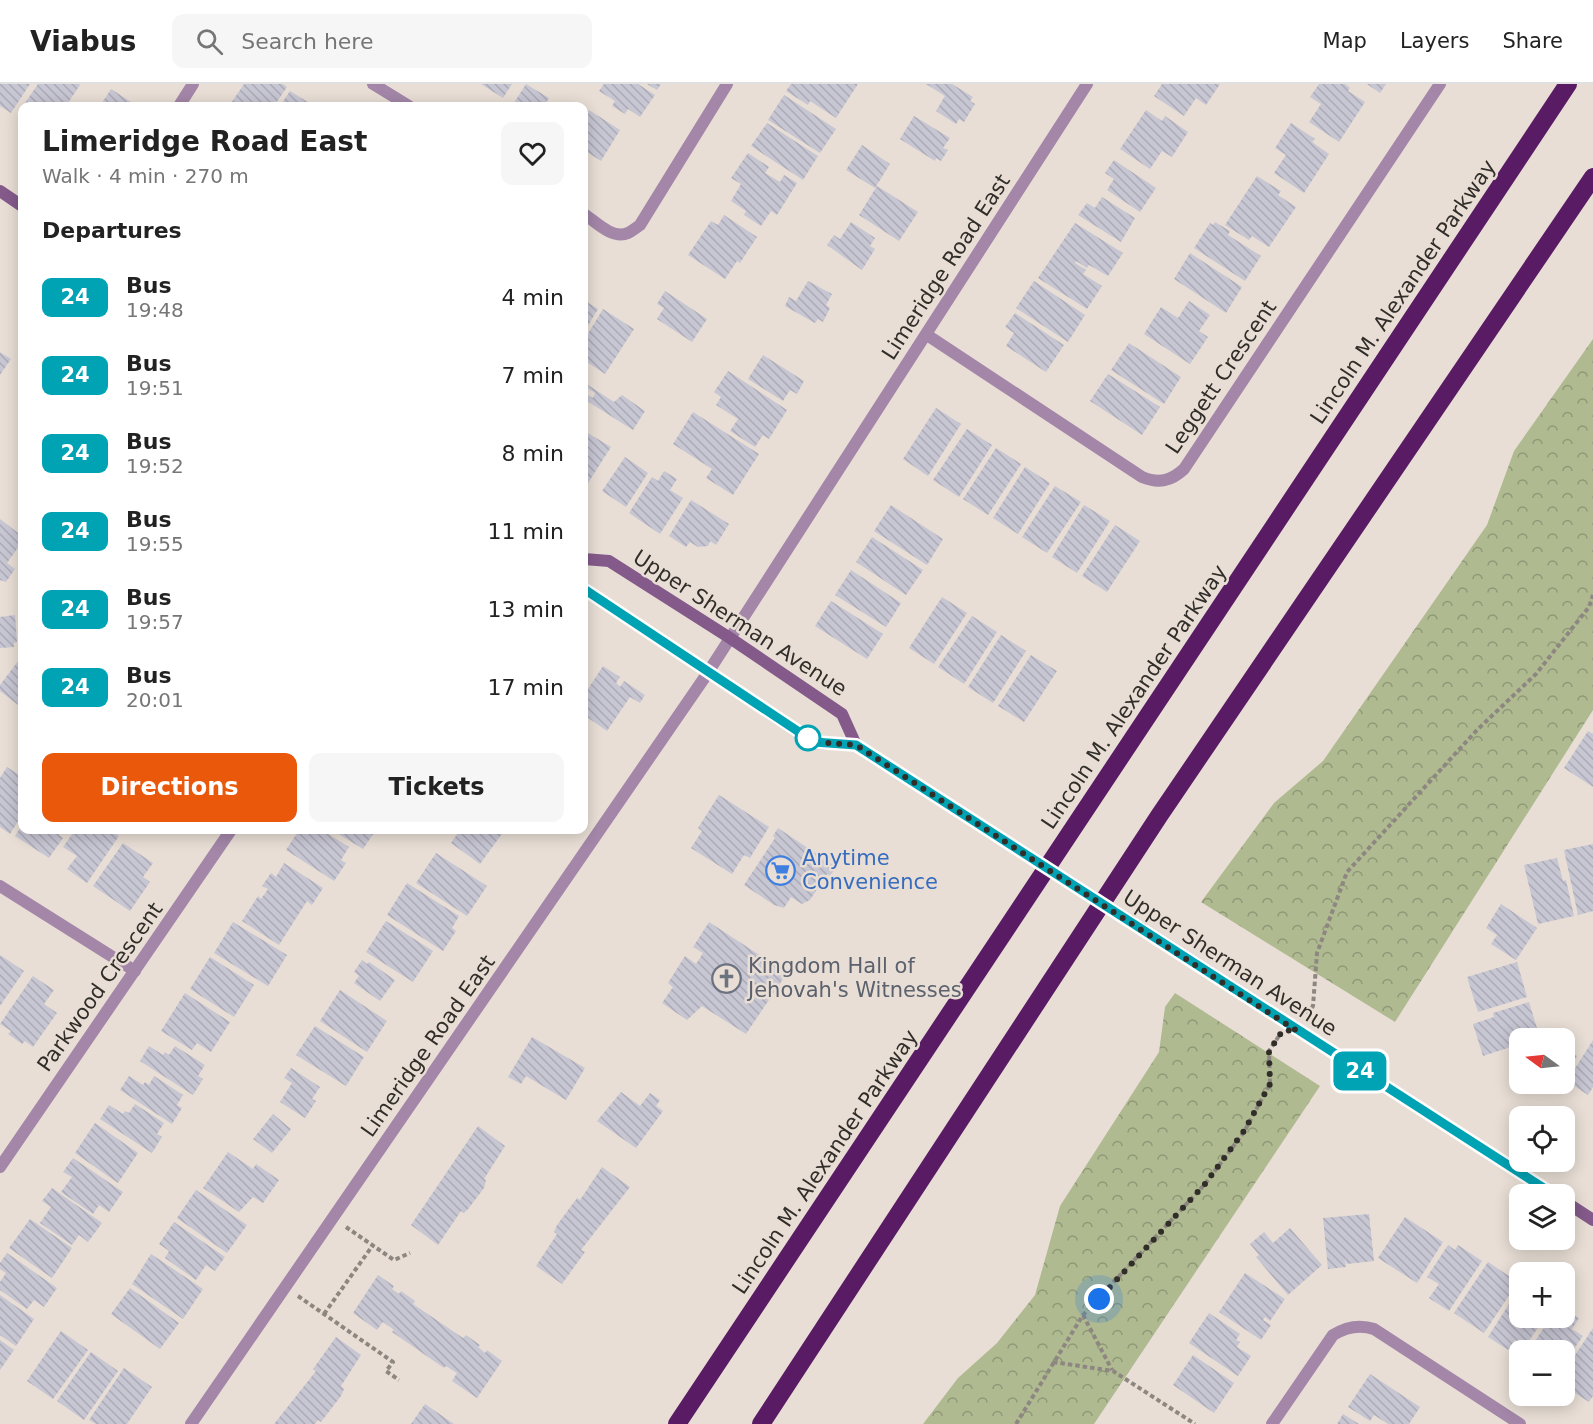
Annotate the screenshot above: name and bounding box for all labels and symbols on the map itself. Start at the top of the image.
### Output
street label: Lincoln M. Alexander Parkway [1305,155,1501,429]
street label: Limeridge Road East [877,170,1015,364]
street label: Leggett Crescent [1161,296,1281,458]
street label: Upper Sherman Avenue [629,545,851,701]
street label: Lincoln M. Alexander Parkway [1036,560,1232,834]
unlabelled marker [795,725,821,751]
place label: Anytime Convenience [802,846,938,894]
supermarket icon: Anytime Convenience [765,854,797,886]
street label: Upper Sherman Avenue [1119,885,1341,1041]
street label: Parkwood Crescent [33,898,167,1076]
street label: Limeridge Road East [356,951,500,1141]
place label: Kingdom Hall of Jehovah's Witnesses [746,954,962,1002]
church icon: Kingdom Hall of Jehovah's Witnesses [711,962,743,994]
street label: Lincoln M. Alexander Parkway [727,1025,923,1299]
north arrow [1509,1028,1575,1094]
line badge: 24 [1333,1052,1387,1090]
your location [1084,1284,1114,1314]

